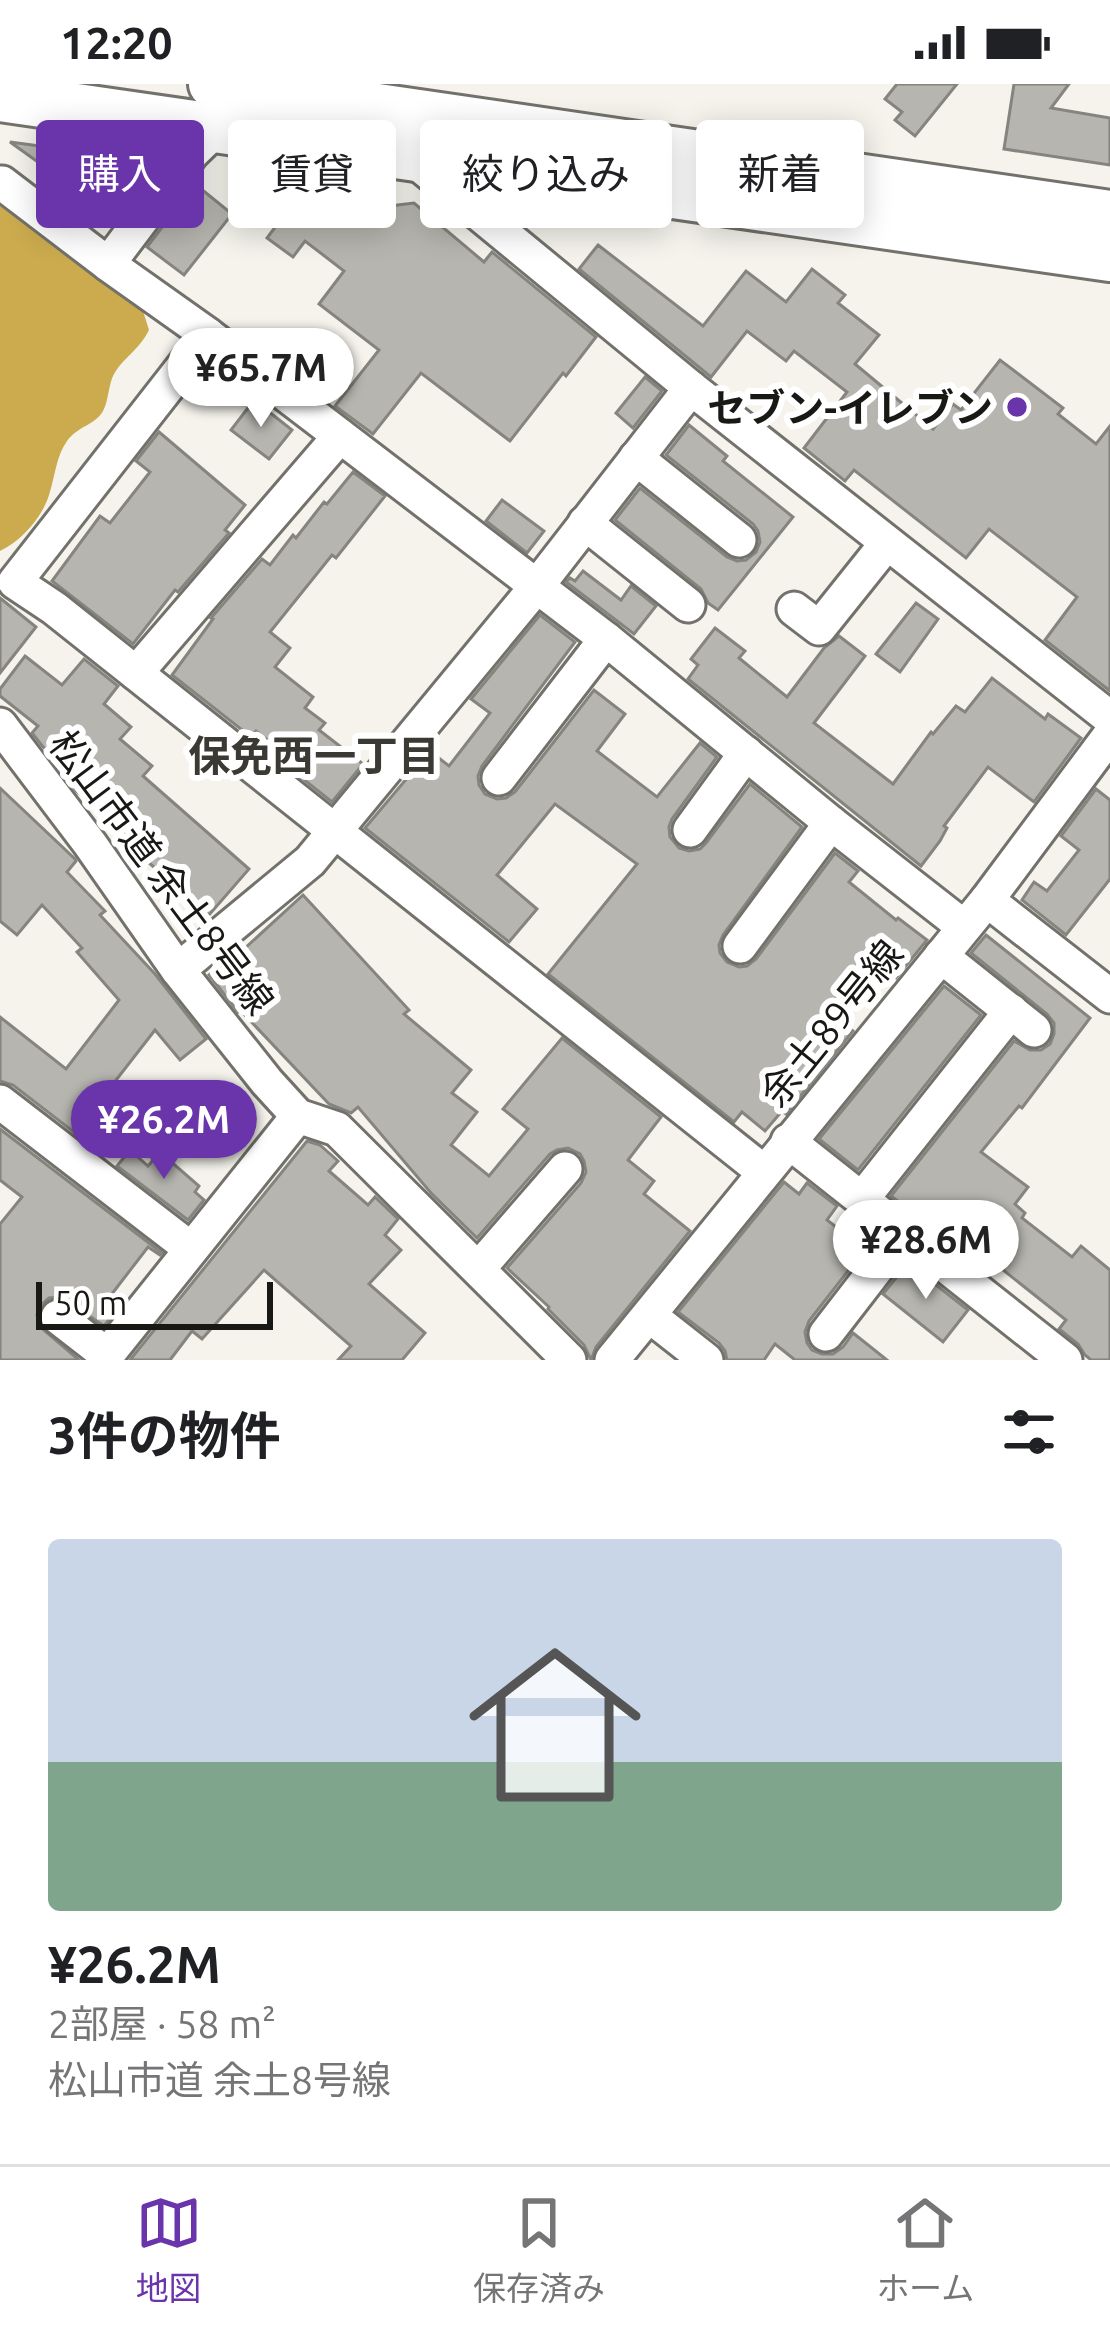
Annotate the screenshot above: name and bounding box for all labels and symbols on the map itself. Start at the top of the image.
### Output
pin: ¥65.7M [163,328,359,430]
place label: セブン-イレブン [707,386,993,429]
marker: セブン-イレブン [1004,394,1030,420]
street label: 松山市道 余土8号線 [42,722,282,1022]
district label: 保免西一丁目 [188,732,440,779]
street label: 余土89号線 [751,932,911,1114]
pin: ¥26.2M [66,1080,262,1182]
pin: ¥28.6M [828,1200,1024,1302]
scale bar [36,1276,273,1329]

